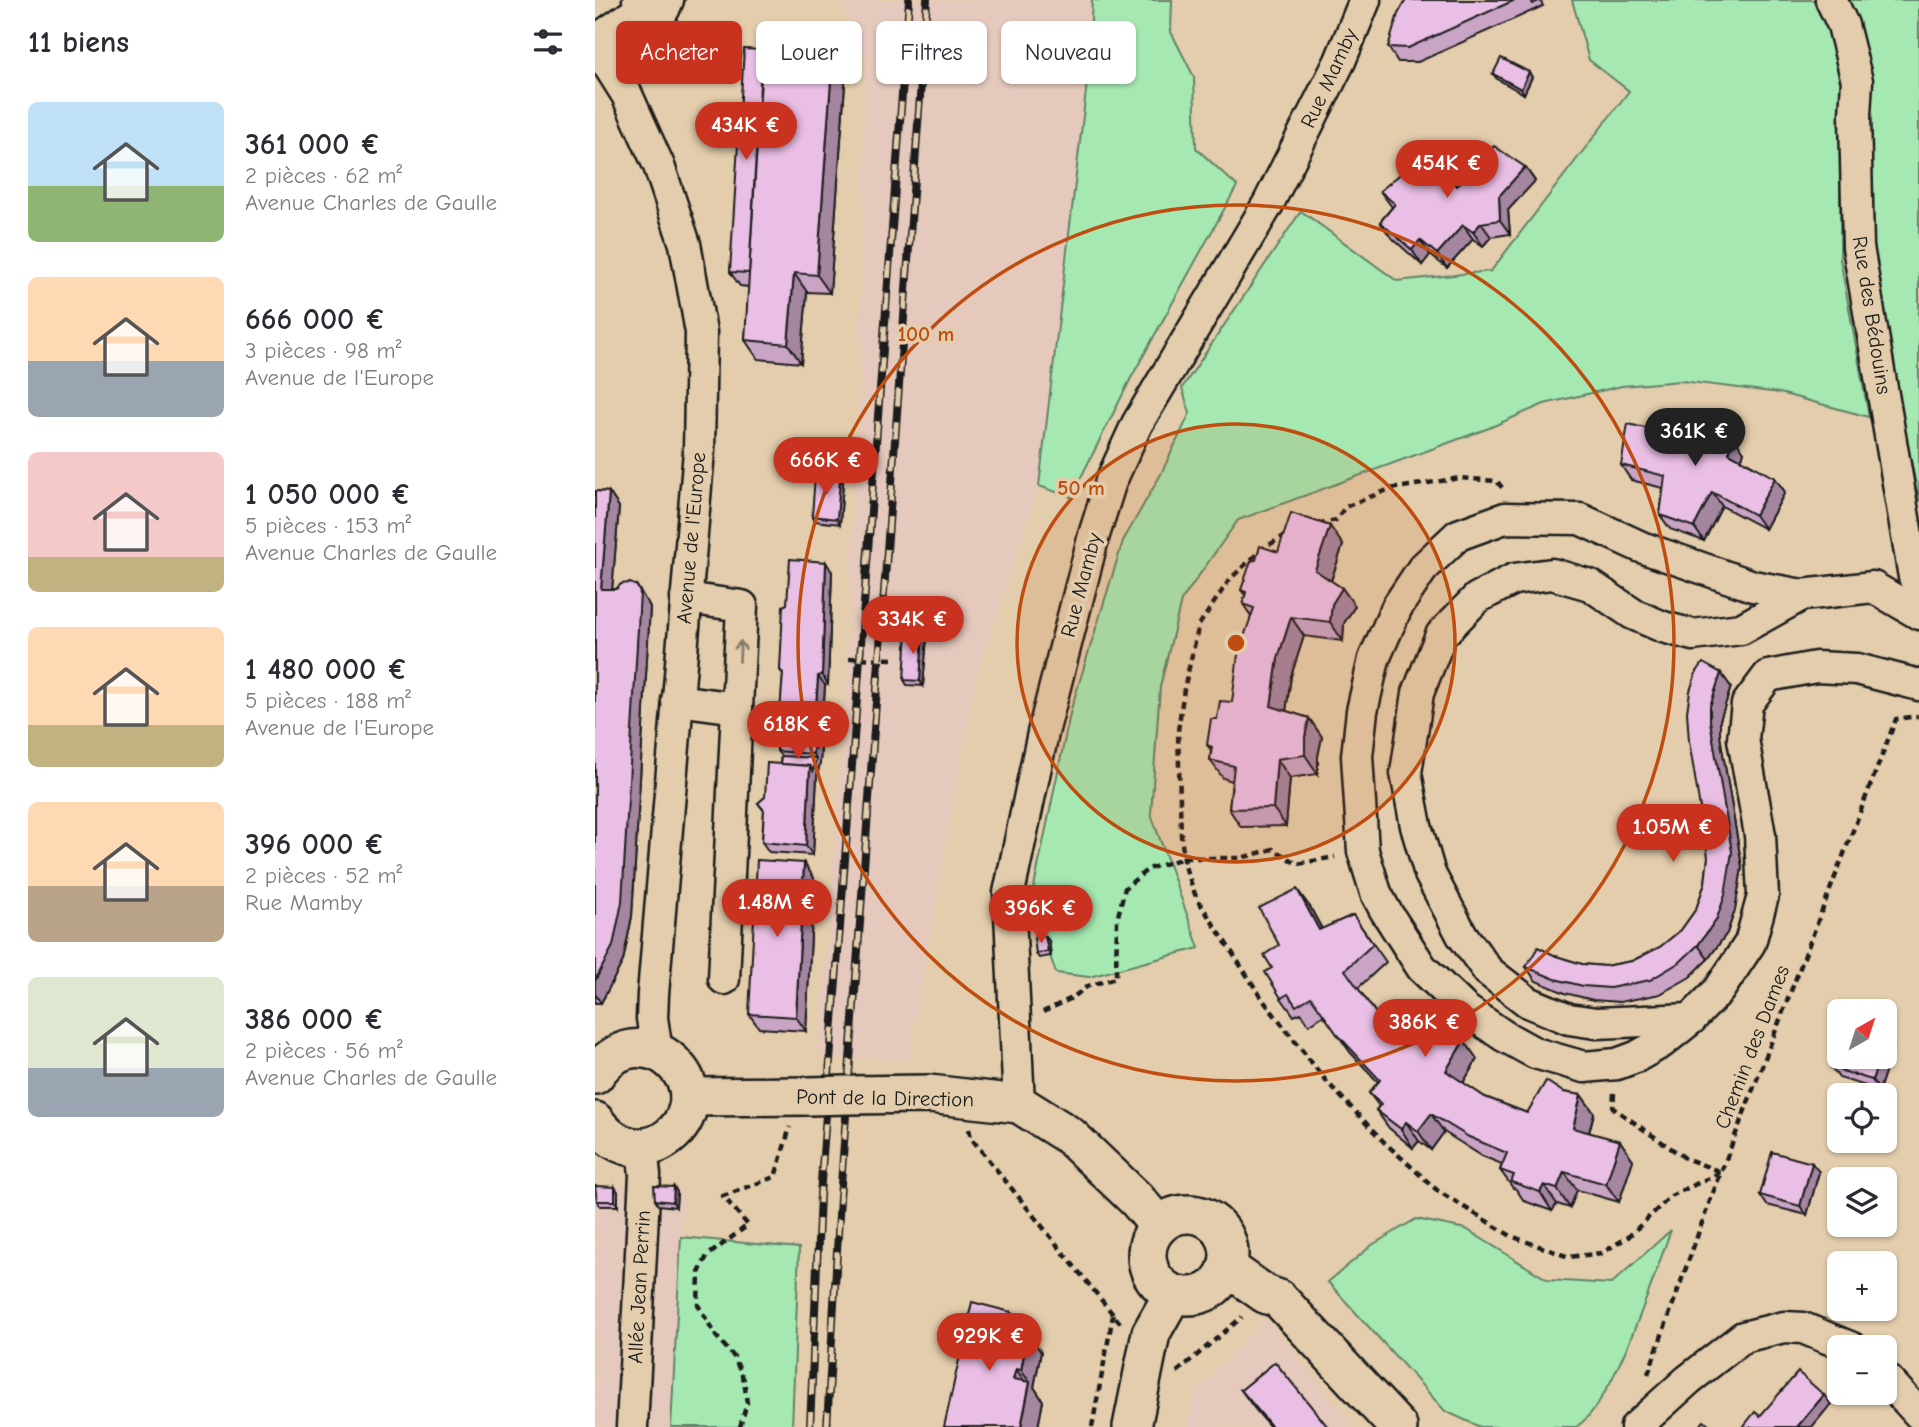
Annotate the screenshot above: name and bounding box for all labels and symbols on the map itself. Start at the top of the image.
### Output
street label: Rue Mamby [1295,24,1363,132]
pin: 434K € [689,102,803,162]
pin: 454K € [1390,140,1504,200]
street label: Rue des Bédouins [1848,234,1896,396]
text: 100 m [898,322,954,346]
pin: 361K € [1638,408,1752,468]
pin: 666K € [769,438,883,497]
street label: Avenue de l'Europe [672,451,710,625]
text: 50 m [1057,476,1105,500]
street label: Rue Mamby [1056,530,1107,640]
pin: 334K € [856,596,970,656]
centre of rings [1224,631,1248,655]
one-way arrow [734,640,747,663]
pin: 618K € [741,702,855,761]
pin: 1.05M € [1608,804,1738,864]
pin: 1.48M € [712,880,842,939]
pin: 396K € [984,886,1098,945]
street label: Chemin des Dames [1710,962,1794,1132]
north arrow [1827,999,1897,1069]
pin: 386K € [1368,1000,1482,1059]
street label: Pont de la Direction [796,1084,974,1112]
street label: Allée Jean Perrin [623,1210,655,1364]
pin: 929K € [932,1314,1046,1373]

